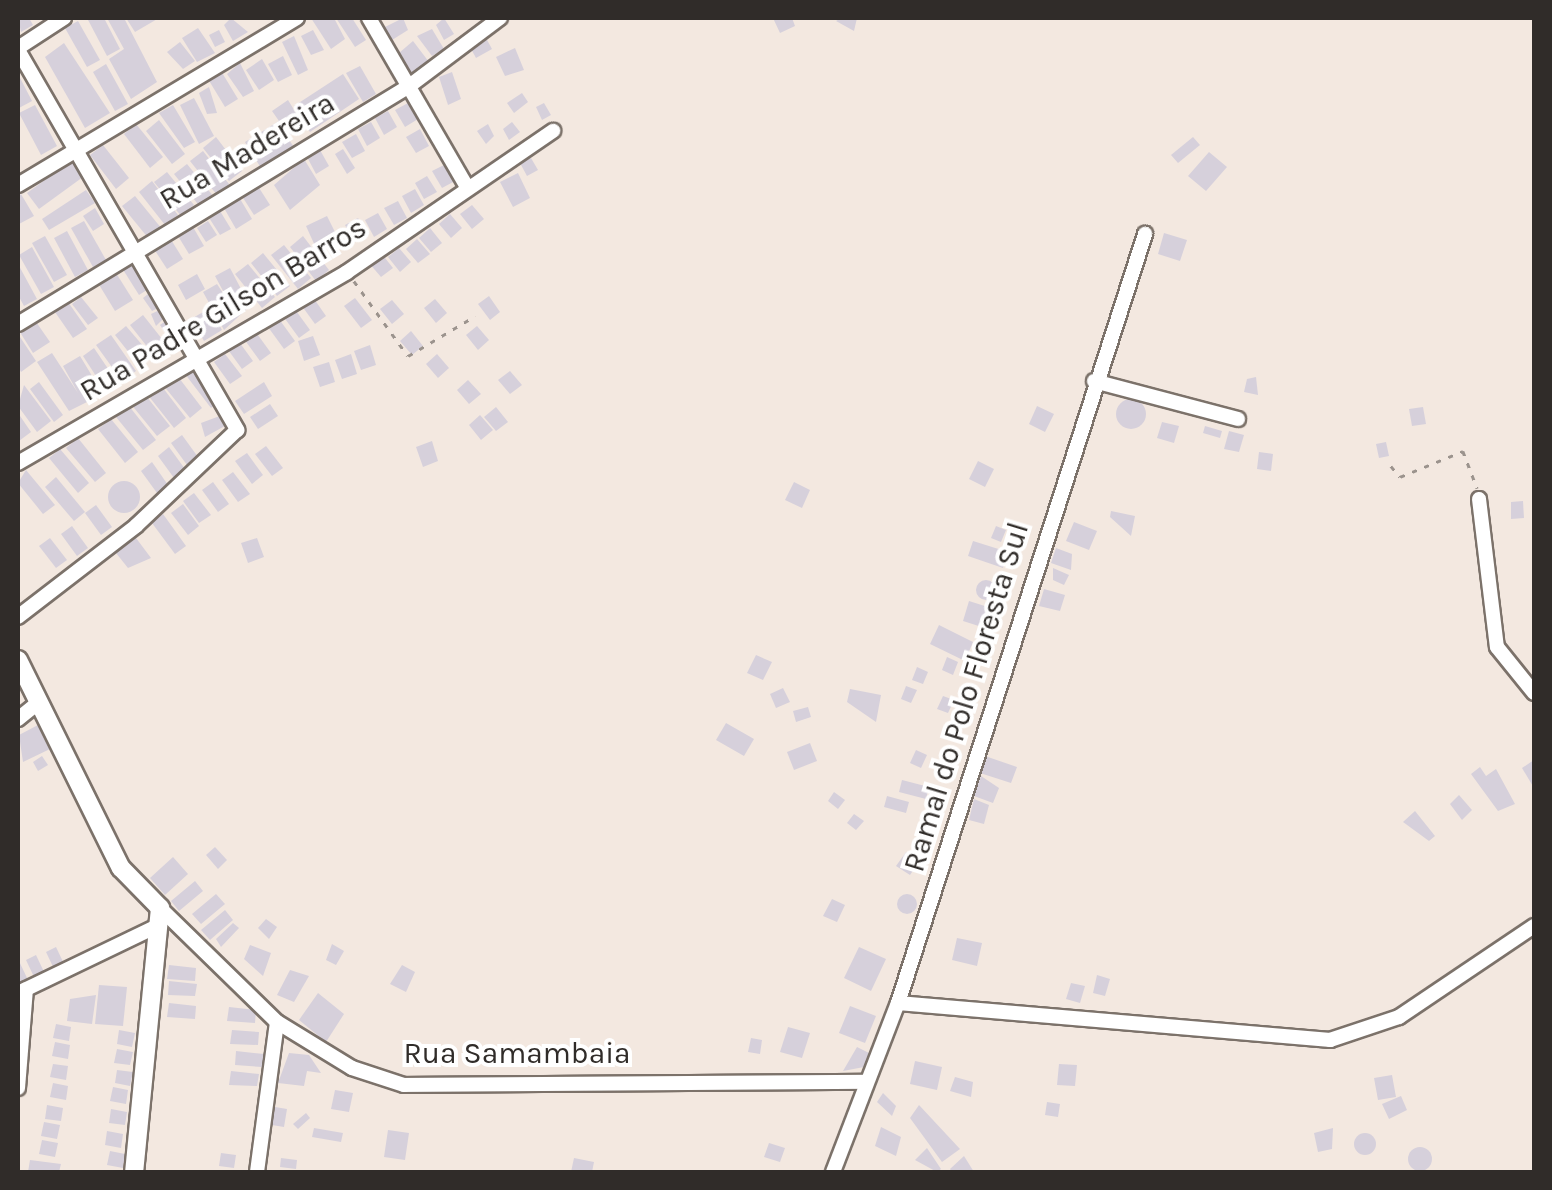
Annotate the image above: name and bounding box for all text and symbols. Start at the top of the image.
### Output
street label: Rua Madereira [153,85,341,217]
street label: Rua Padre Gilson Barros [73,209,373,409]
street label: Ramal do Polo Floresta Sul [896,518,1036,876]
street label: Rua Samambaia [403,1035,631,1071]

